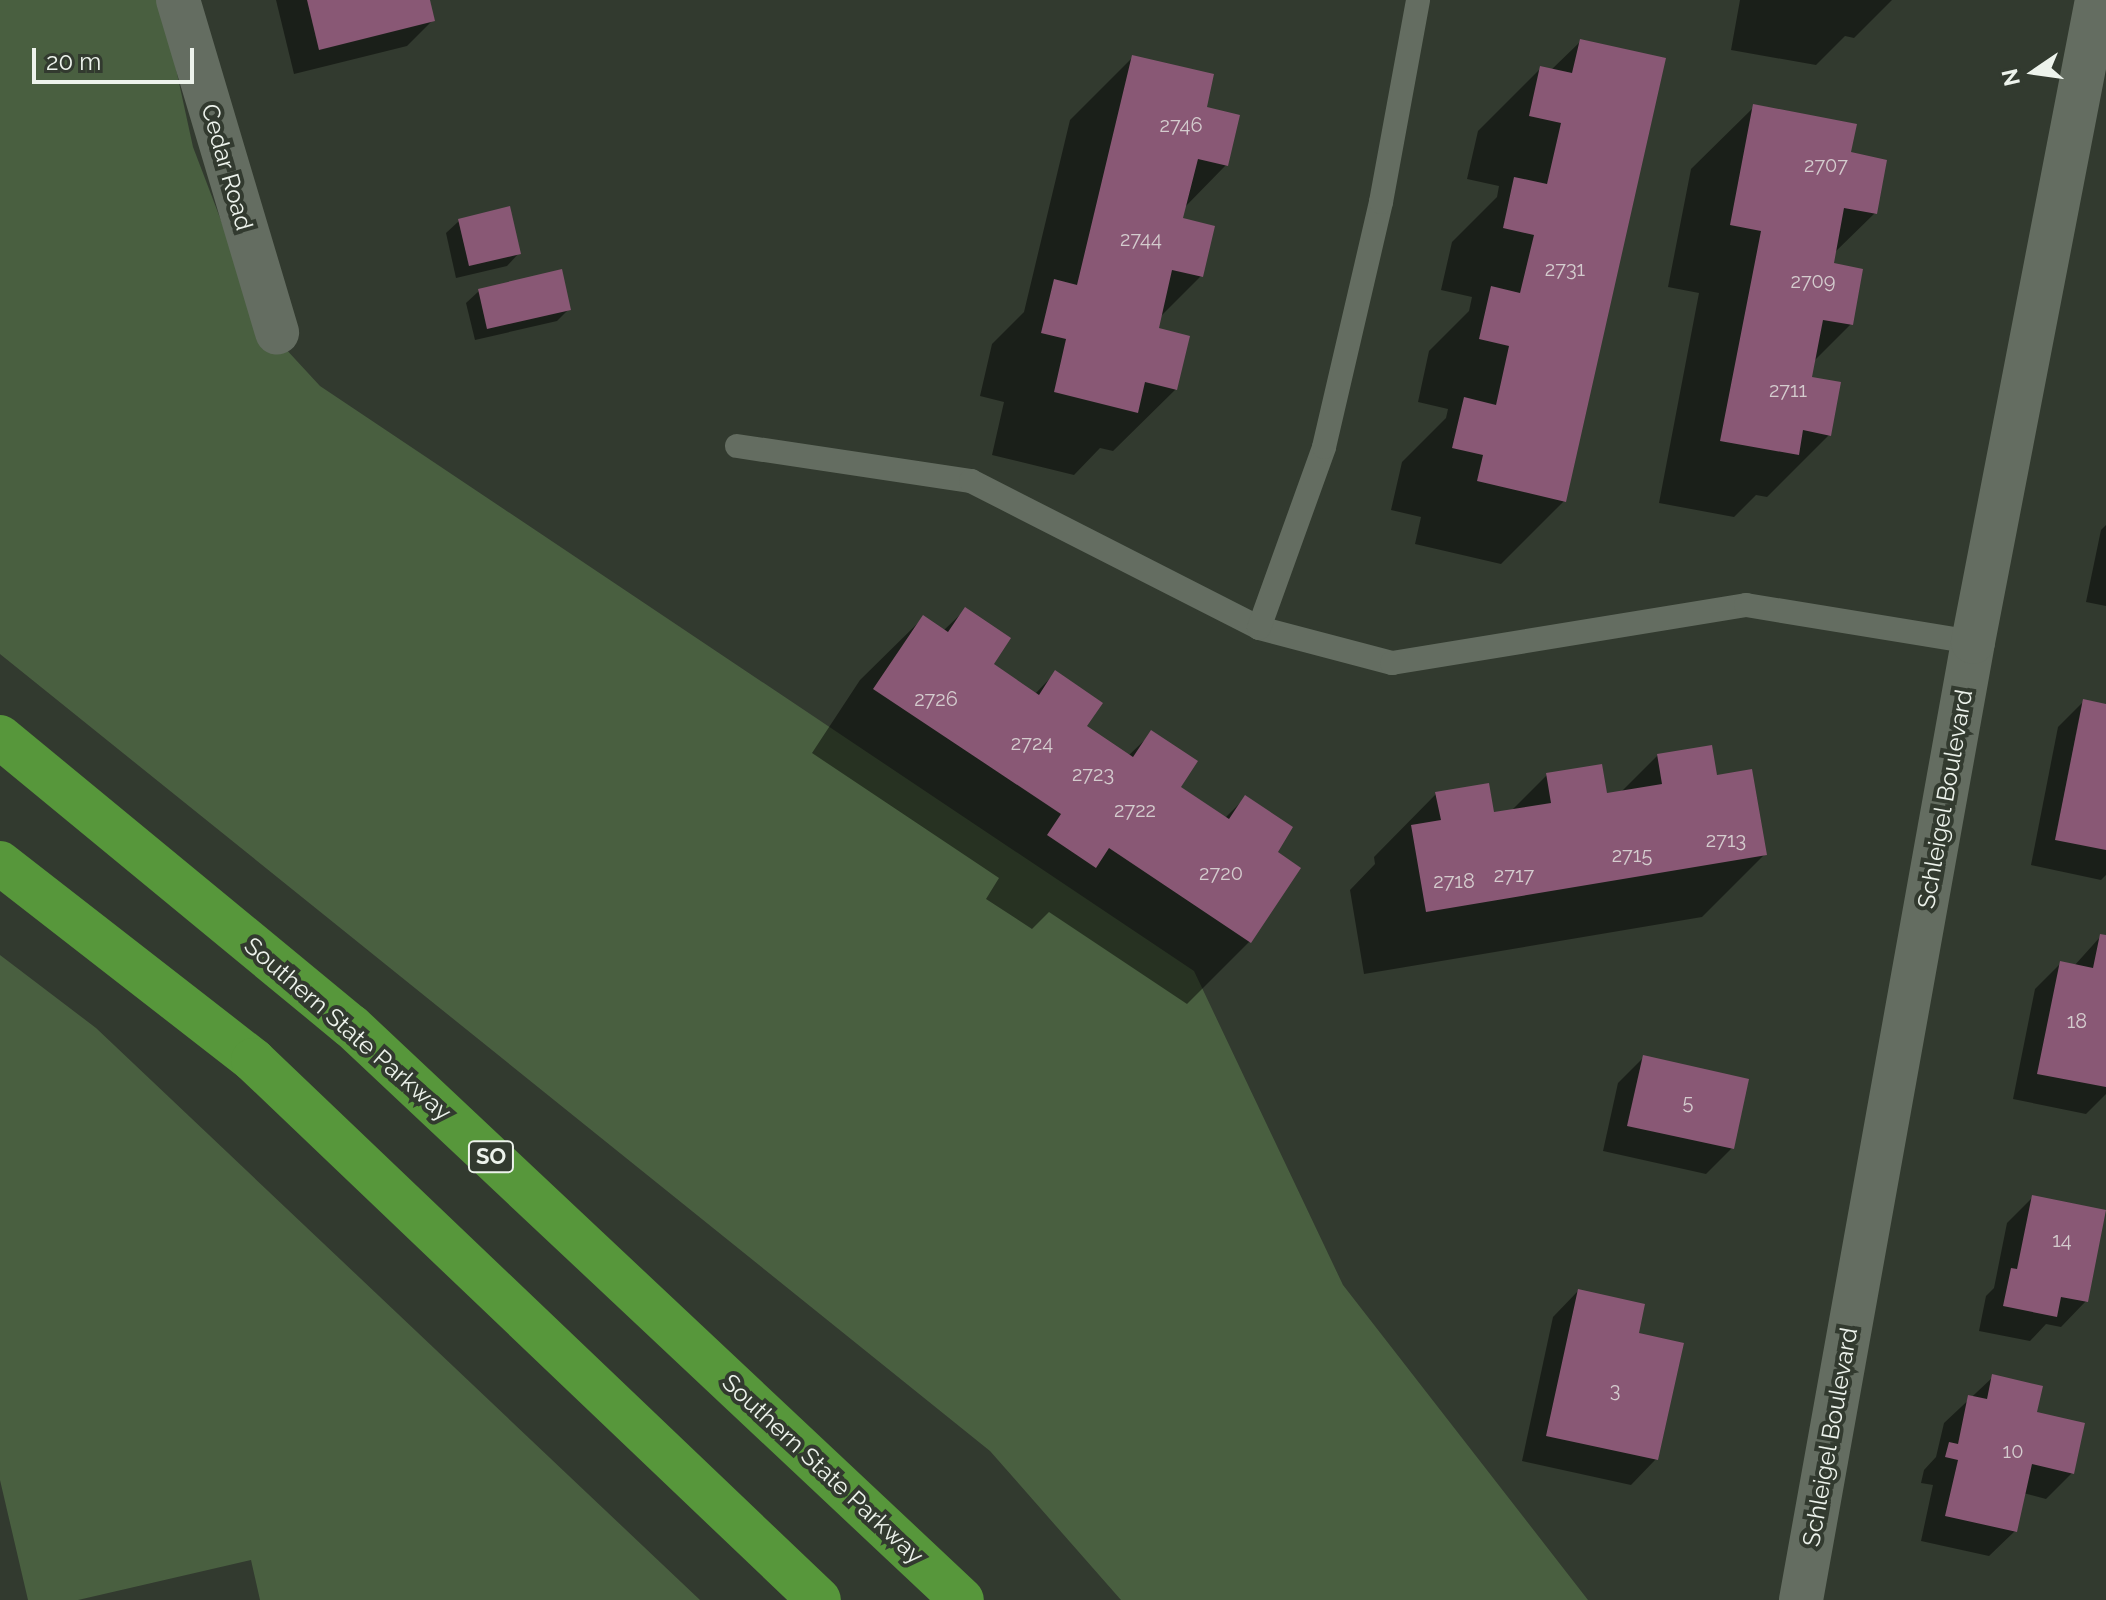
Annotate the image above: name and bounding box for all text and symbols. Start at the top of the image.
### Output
scale bar [36,32,198,82]
north arrow [1994,32,2074,112]
text: 20 m [46,47,101,76]
text: N [1996,66,2025,89]
street label: Cedar Road [195,100,259,234]
house number: 2746 [1159,113,1203,137]
house number: 2707 [1804,153,1848,177]
house number: 2744 [1120,227,1162,251]
house number: 2731 [1545,257,1585,281]
house number: 2709 [1791,269,1835,293]
house number: 2711 [1769,378,1807,402]
house number: 2726 [914,687,958,711]
street label: Schleigel Boulevard [1911,687,1979,911]
house number: 2724 [1011,731,1053,755]
house number: 2723 [1072,762,1114,786]
house number: 2722 [1114,798,1156,822]
house number: 2713 [1706,828,1746,852]
house number: 2715 [1612,843,1652,867]
house number: 2720 [1199,861,1243,885]
house number: 2717 [1494,863,1534,887]
house number: 2718 [1433,869,1475,893]
street label: Southern State Parkway [239,931,457,1127]
house number: 18 [2067,1009,2087,1033]
house number: 5 [1683,1090,1693,1114]
road number: SO [467,1139,515,1175]
house number: 14 [2052,1228,2072,1252]
street label: Schleigel Boulevard [1796,1325,1864,1549]
street label: Southern State Parkway [716,1368,930,1570]
house number: 3 [1610,1378,1620,1402]
house number: 10 [2003,1439,2023,1463]

